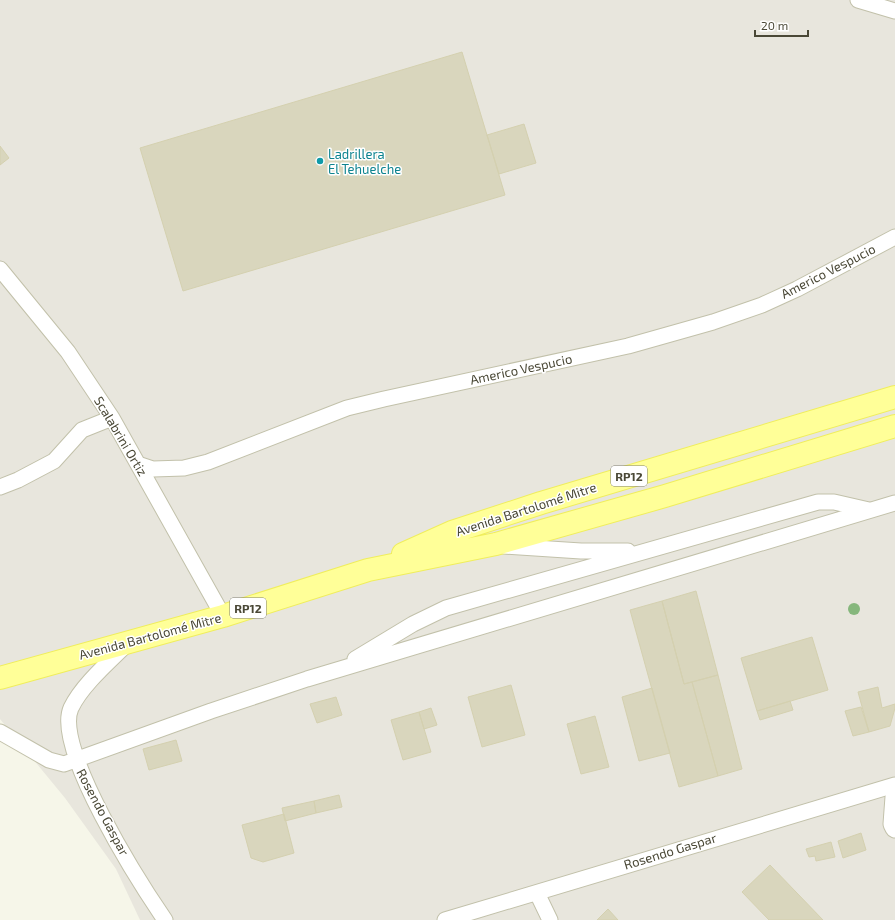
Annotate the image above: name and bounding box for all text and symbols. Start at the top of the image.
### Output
scale bar [755,12,808,38]
text: 20 m [761,18,788,32]
place label: Ladrillera El Tehuelche [328,146,401,177]
marker: Ladrillera El Tehuelche [315,156,325,166]
street label: Americo Vespucio [778,240,878,302]
street label: Americo Vespucio [468,350,574,388]
street label: Scalabrini Ortiz [91,393,151,479]
road number: RP12 [611,466,647,486]
street label: Avenida Bartolomé Mitre [454,479,598,539]
road number: RP12 [230,598,266,618]
street label: Avenida Bartolomé Mitre [77,609,223,663]
street label: Rosendo Gaspar [73,766,133,858]
street label: Rosendo Gaspar [622,829,718,873]

